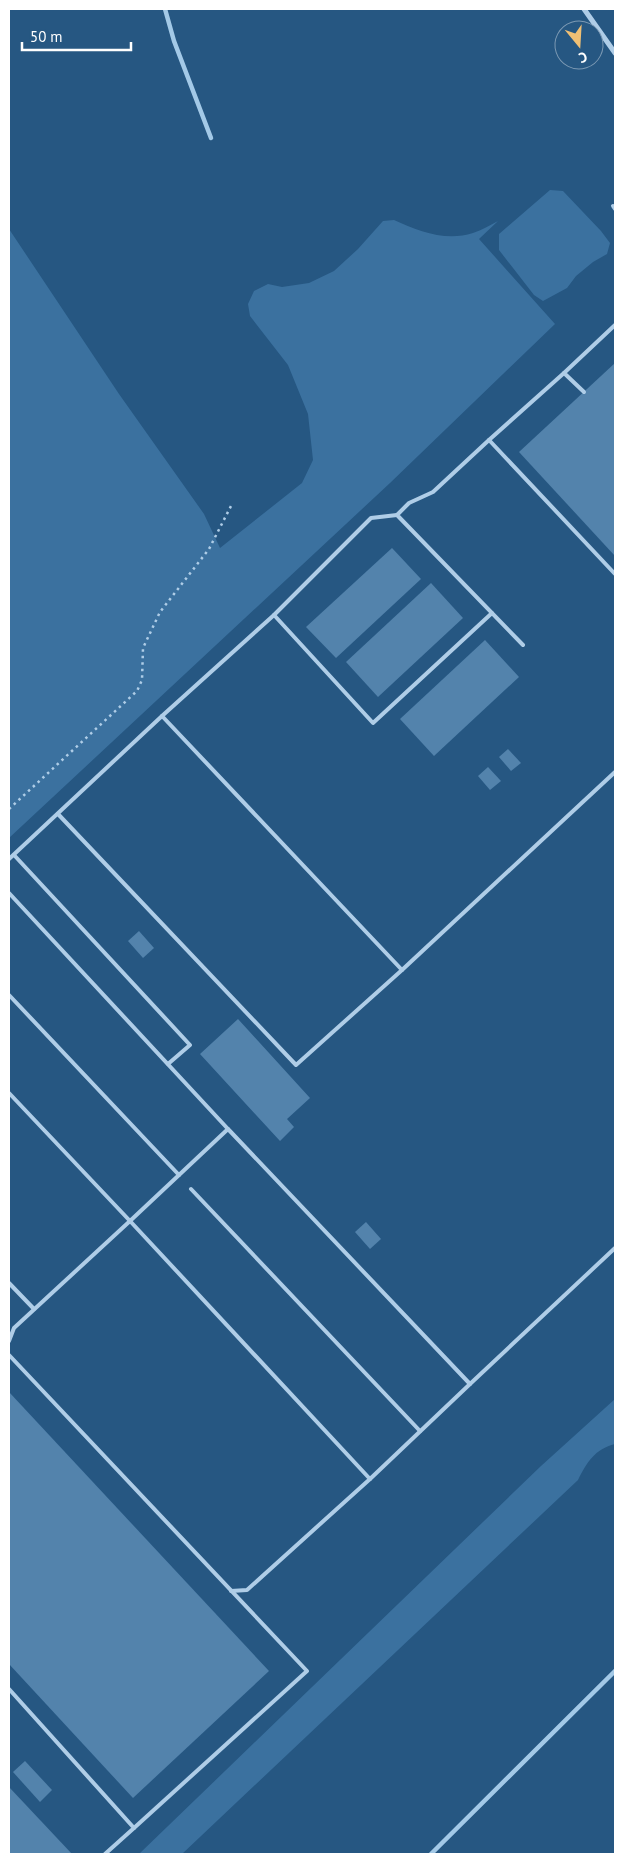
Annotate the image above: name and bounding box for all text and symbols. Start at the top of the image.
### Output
scale bar [22,20,131,52]
north arrow [554,20,604,70]
text: 50 m [30,27,63,46]
text: С [576,48,590,67]

